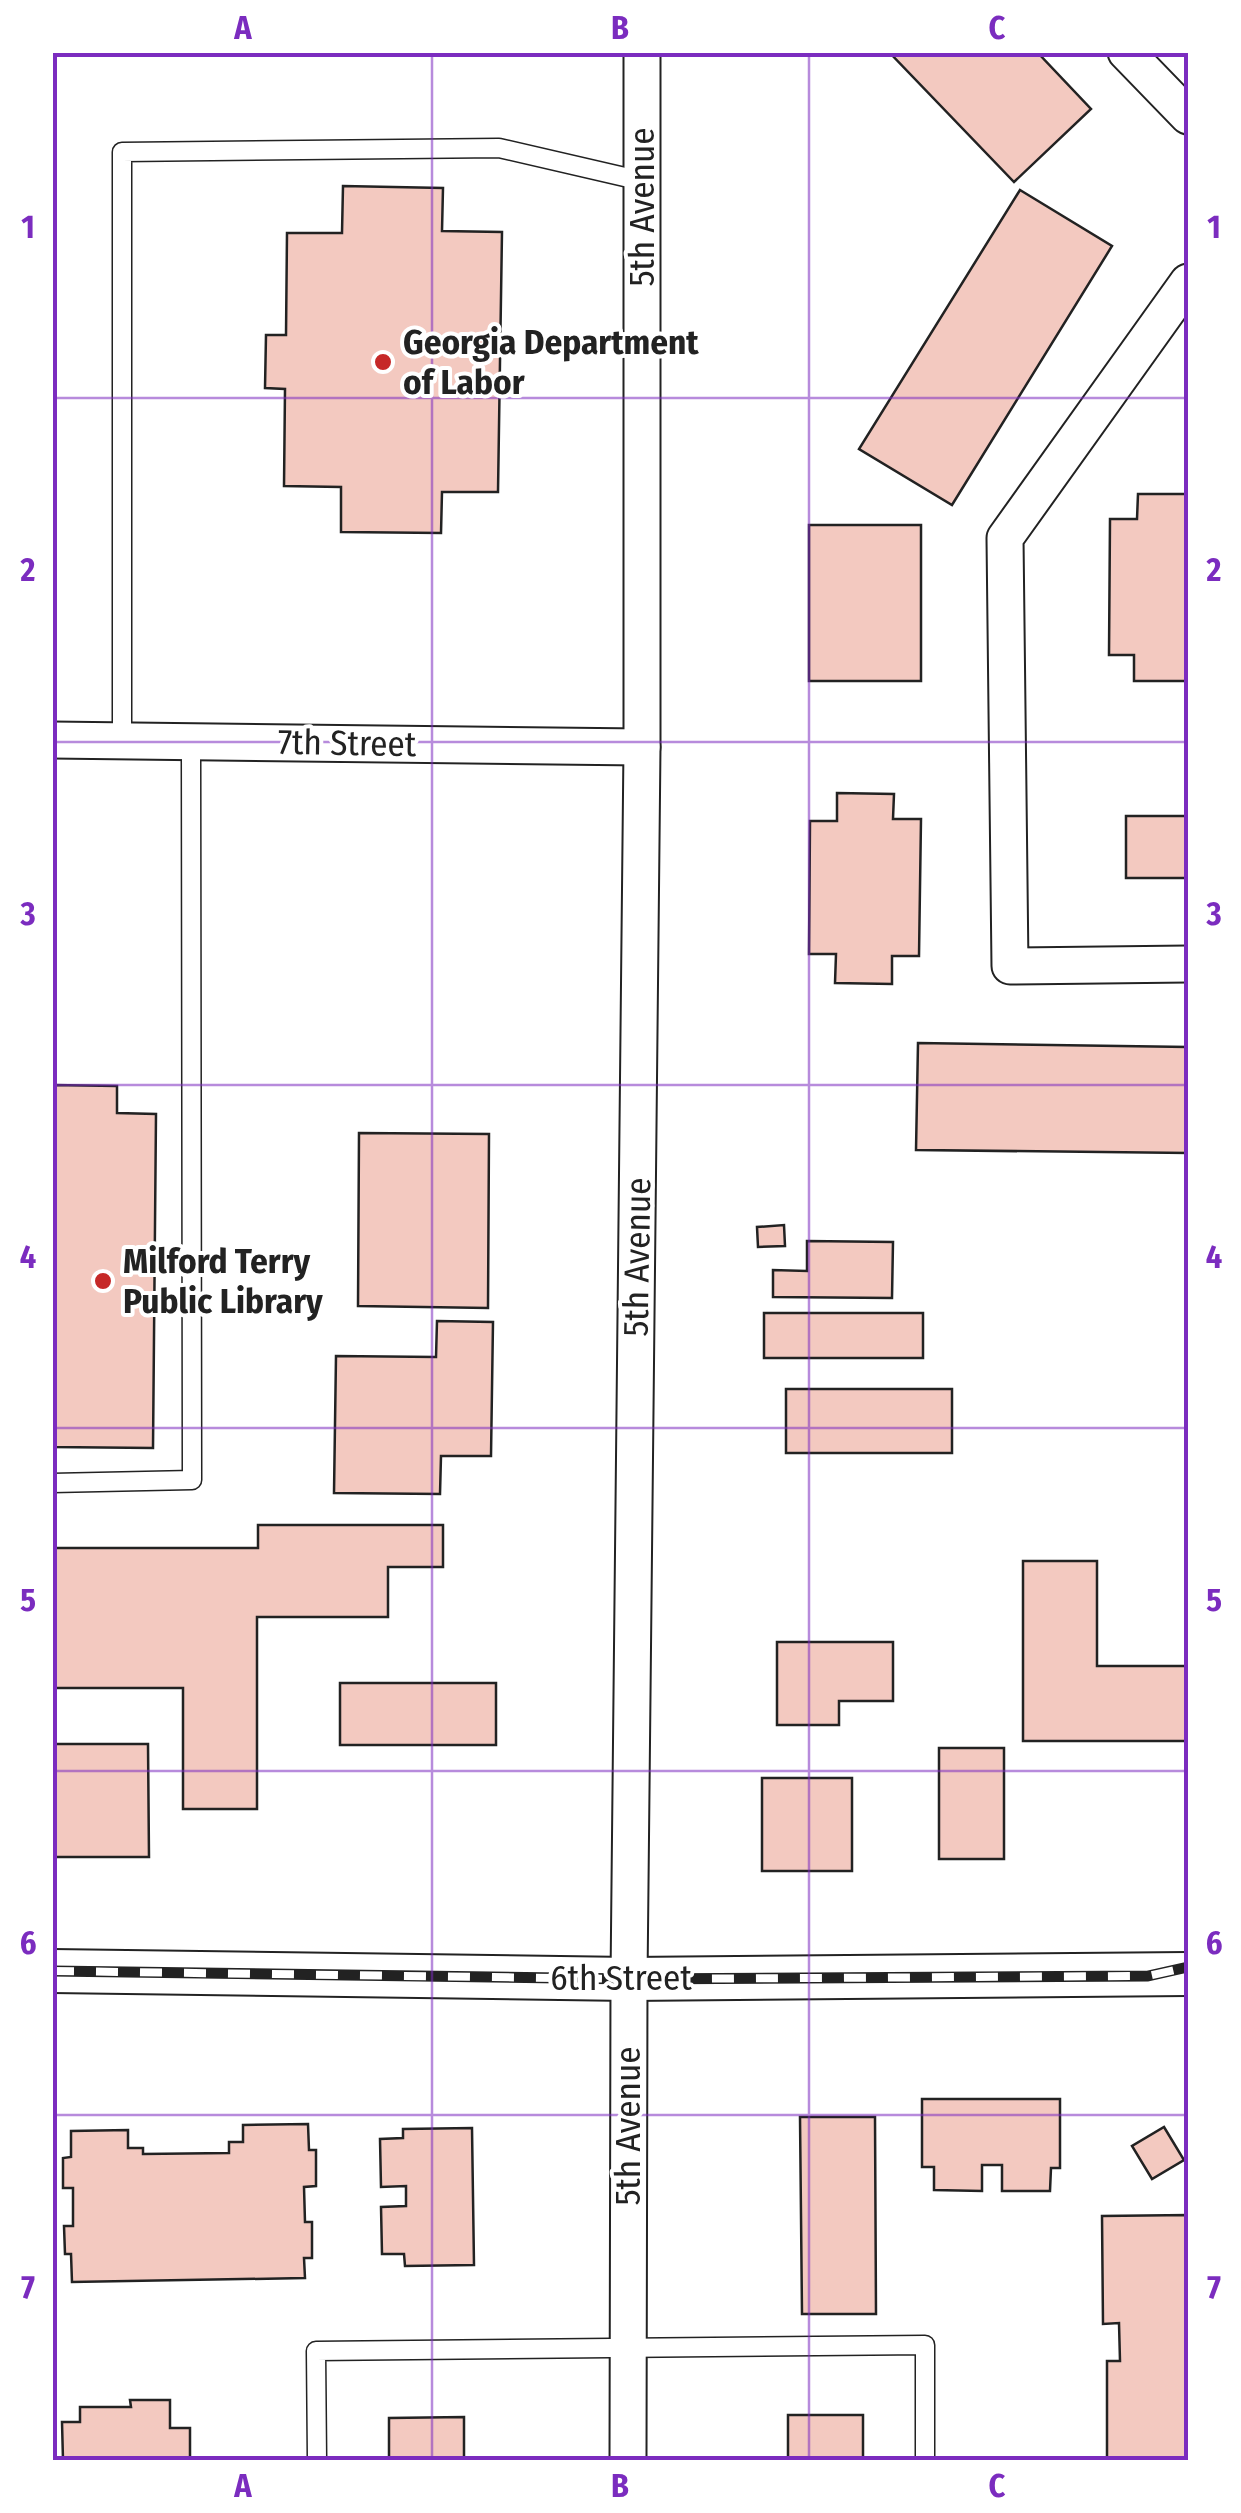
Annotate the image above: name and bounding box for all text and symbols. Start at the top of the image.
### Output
text: A [233,9,252,47]
text: B [611,9,629,47]
text: C [989,9,1006,47]
street label: 5th Avenue [621,127,663,287]
text: 1 [21,208,35,246]
text: 1 [1207,208,1221,246]
place label: Georgia Department of Labor [403,321,699,403]
marker: Georgia Department of Labor [372,351,394,373]
text: 2 [20,551,36,589]
text: 2 [1206,551,1222,589]
street label: 7th Street [277,721,417,765]
text: 3 [19,895,36,933]
text: 3 [1205,895,1222,933]
street label: 5th Avenue [615,1177,659,1337]
text: 4 [20,1238,36,1276]
text: 4 [1206,1238,1222,1276]
place label: Milford Terry Public Library [123,1240,323,1322]
marker: Milford Terry Public Library [92,1270,114,1292]
text: 5 [20,1581,36,1619]
text: 5 [1206,1581,1222,1619]
text: 6 [20,1924,36,1962]
text: 6 [1206,1924,1222,1962]
street label: 6th Street [550,1957,692,1999]
street label: 5th Avenue [607,2046,649,2206]
text: 7 [21,2268,35,2306]
text: 7 [1207,2268,1221,2306]
text: A [233,2467,252,2505]
text: B [611,2467,629,2505]
text: C [989,2467,1006,2505]

